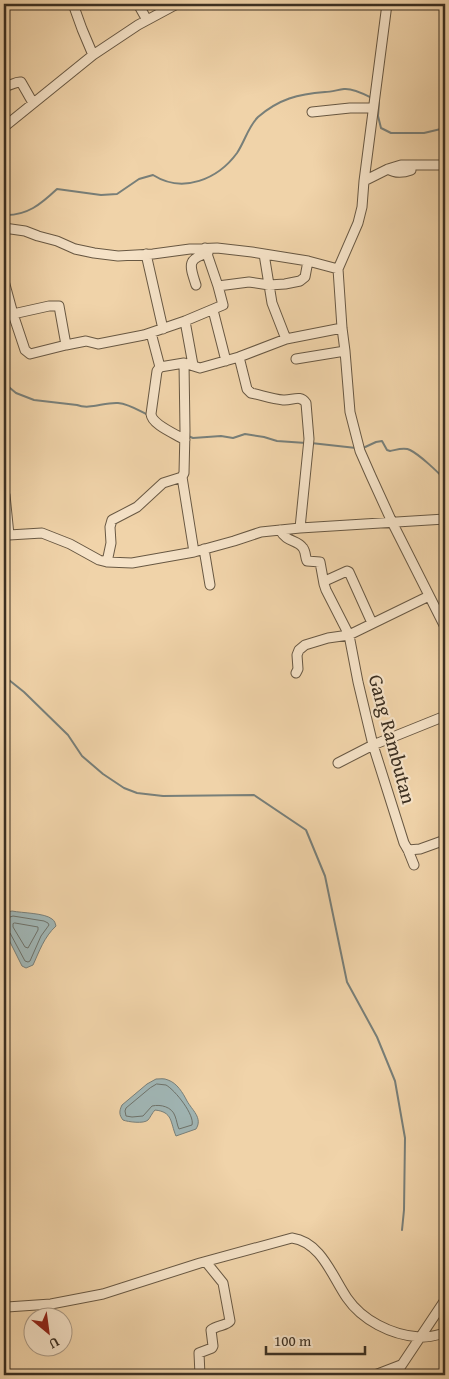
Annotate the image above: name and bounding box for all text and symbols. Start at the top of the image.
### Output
street label: Gang Rambutan [362,671,424,807]
north arrow [22,1306,72,1356]
scale bar [266,1324,365,1356]
text: 100 m [274,1330,312,1351]
text: U [45,1332,63,1355]

